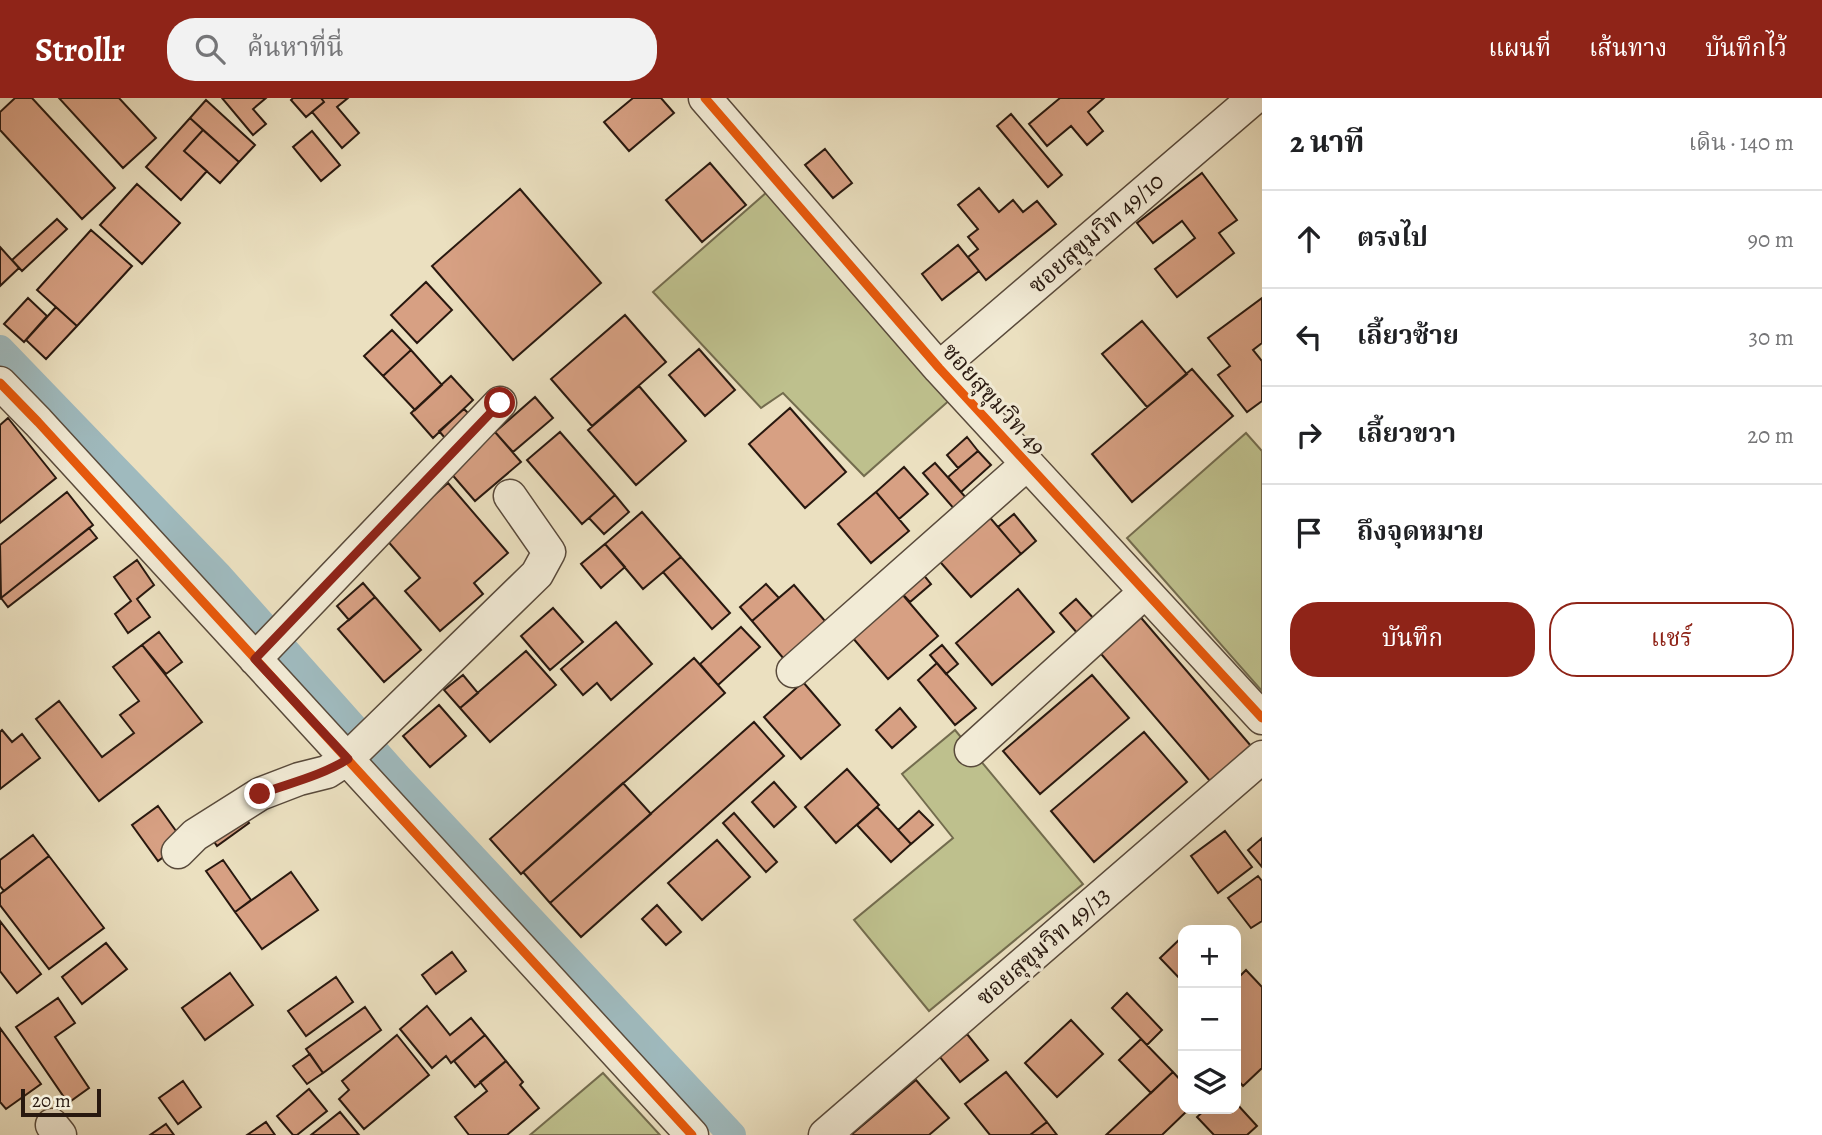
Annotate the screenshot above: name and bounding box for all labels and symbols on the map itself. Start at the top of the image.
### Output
street label: ซอยสุขุมวิท 49/10 [1021,165,1171,301]
street label: ซอยสุขุมวิท 49 [935,336,1053,462]
route start [484,387,515,418]
route end [244,778,275,809]
street label: ซอยสุขุมวิท 49/13 [969,879,1117,1013]
scale bar [21,1086,102,1118]

